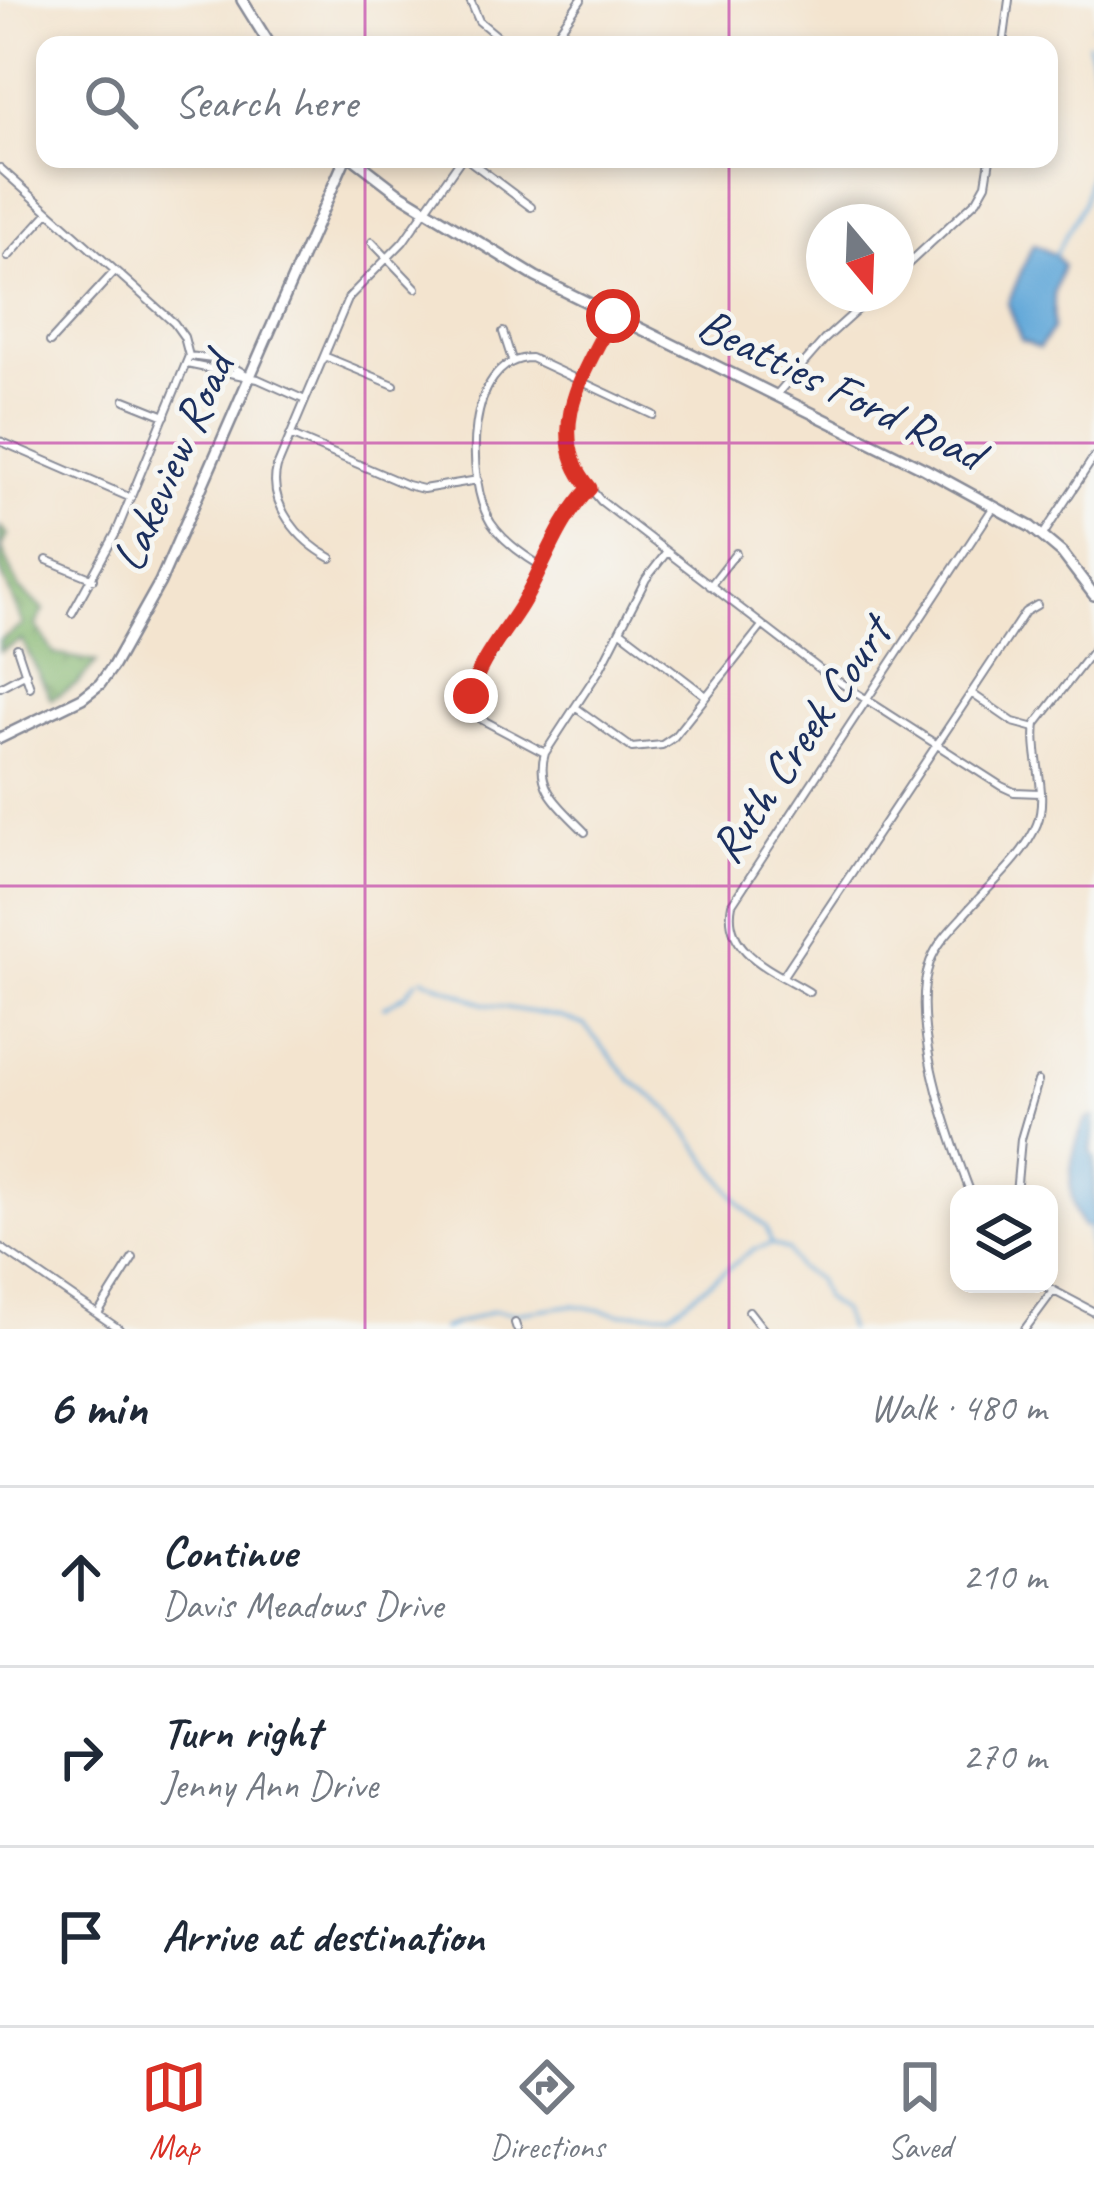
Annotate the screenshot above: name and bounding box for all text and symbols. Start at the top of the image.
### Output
search box [36,36,1058,168]
icon: search [78,69,144,135]
text: Search here [174,74,357,131]
north arrow [806,204,914,312]
route start [586,289,640,343]
street label: Beatties Ford Road [688,294,999,487]
street label: Lakeview Road [97,337,250,580]
street label: Ruth Creek Court [696,601,907,874]
route end [444,669,498,723]
map controls [950,1185,1058,1293]
button: layers [950,1185,1058,1293]
text: 6 min [48,1375,147,1439]
text: Walk · 480 m [870,1383,1046,1432]
text: Continue [162,1524,296,1581]
icon: ahead [48,1544,114,1610]
text: 210 m [962,1552,1046,1601]
text: Davis Meadows Drive [162,1581,443,1630]
text: Turn right [162,1704,320,1761]
icon: right [48,1724,114,1790]
text: 270 m [962,1732,1046,1781]
text: Jenny Ann Drive [162,1761,378,1810]
icon: arrive [48,1904,114,1970]
text: Arrive at destination [162,1908,484,1965]
tab: Map [141,2054,207,2168]
tab: Directions [490,2054,604,2168]
tab: Saved [887,2054,953,2168]

